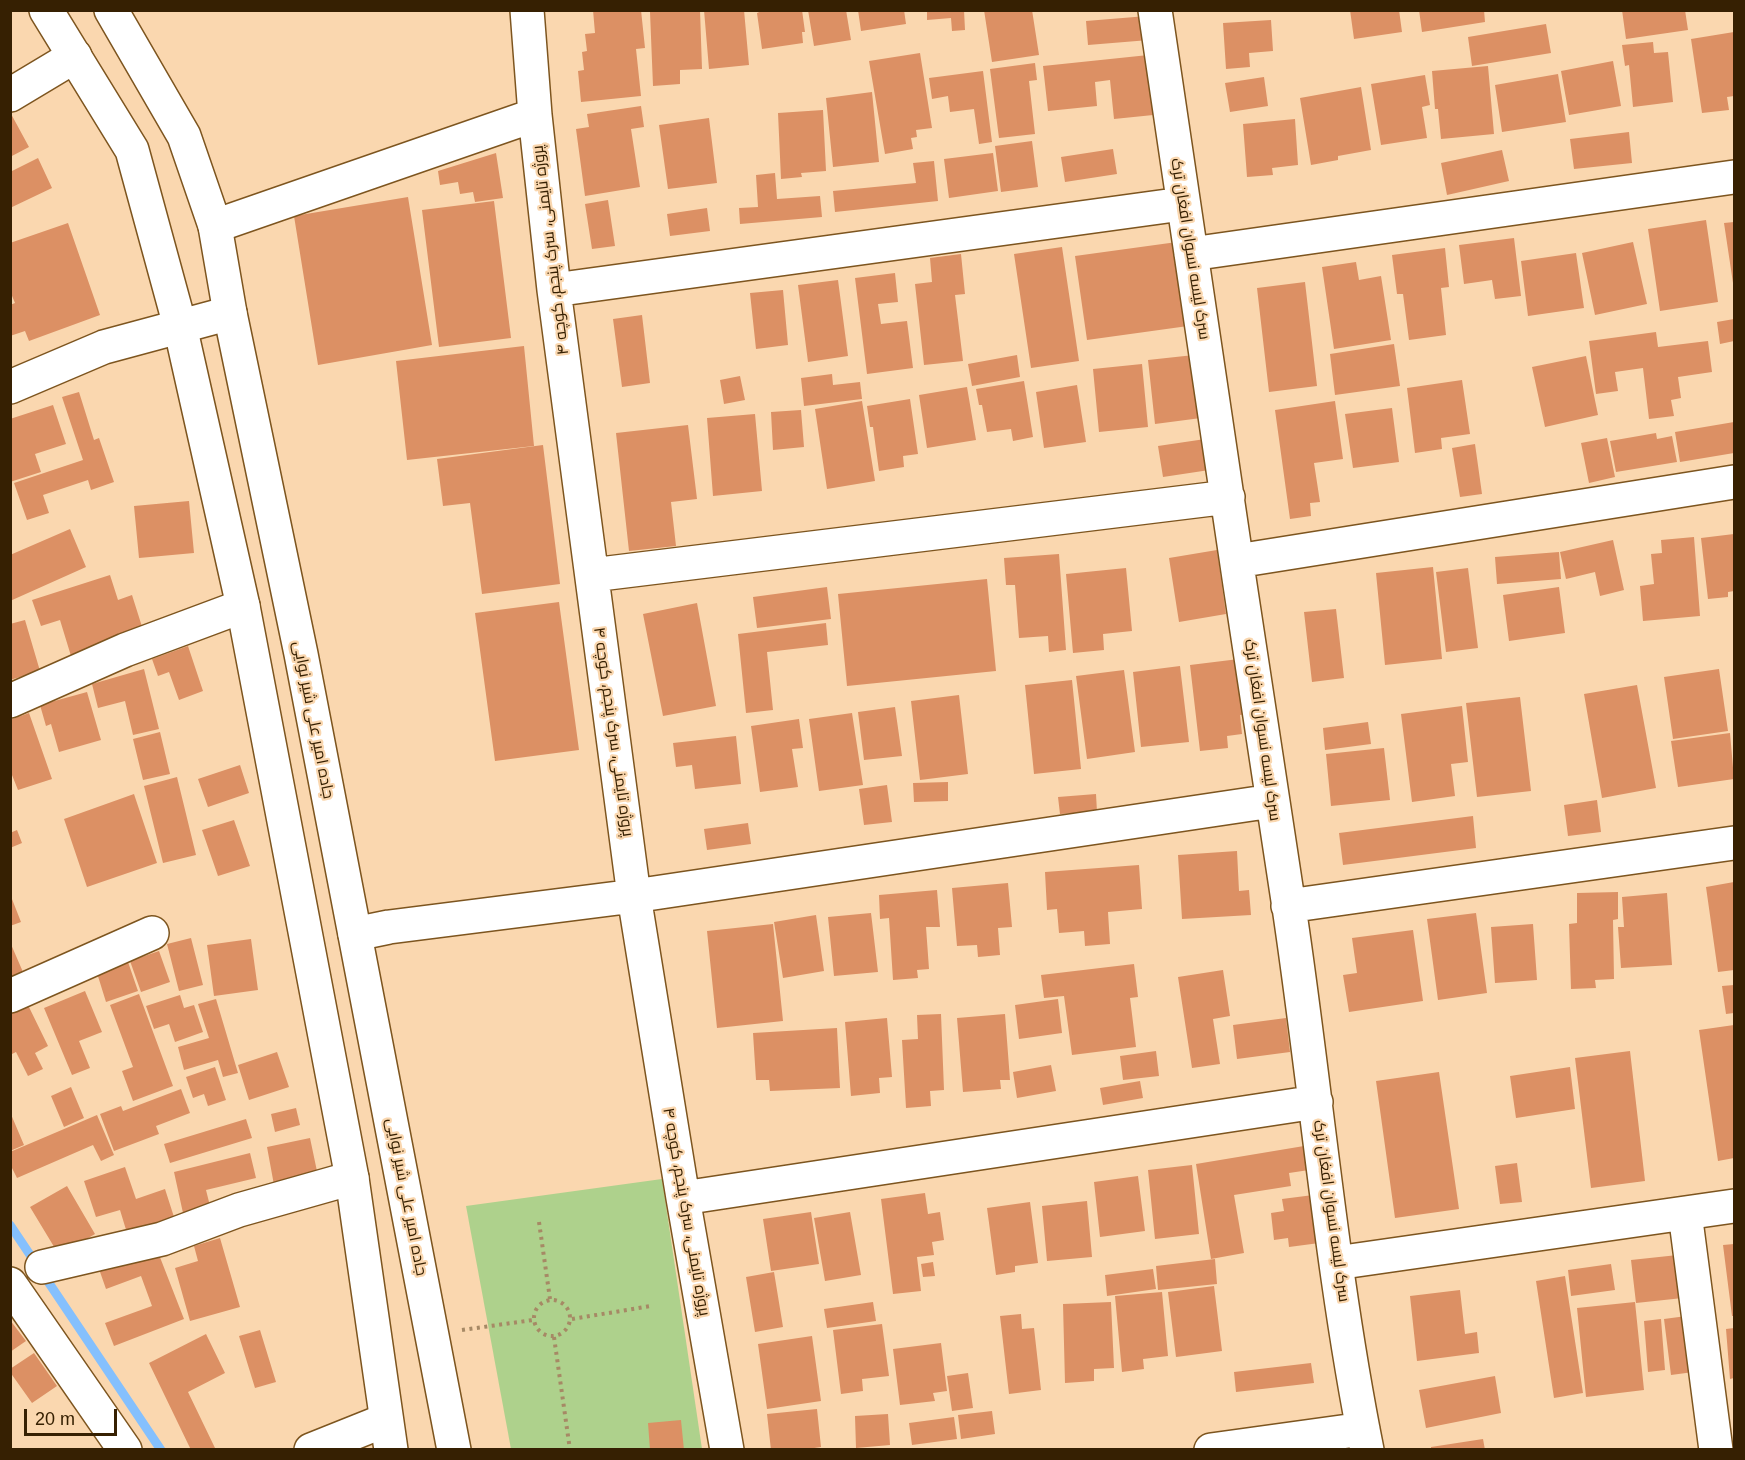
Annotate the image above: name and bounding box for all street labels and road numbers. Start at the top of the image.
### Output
street label: پروژه تایمنی، سرک پنجم، کوچه ۴ [529,144,573,356]
street label: سرک لیسه نسوان افغان‌ ترک [1166,157,1214,341]
street label: پروژه تایمنی، سرک پنجم، کوچه ۴ [589,626,637,838]
street label: سرک لیسه نسوان افغان‌ ترک [1240,638,1284,822]
street label: جاده امیر علی شیر نوایی [288,640,338,800]
street label: پروژه تایمنی، سرک پنجم، کوچه ۴ [658,1106,714,1318]
street label: جاده امیر علی شیر نوایی [381,1117,431,1277]
street label: سرک لیسه نسوان افغان‌ ترک [1309,1119,1353,1303]

